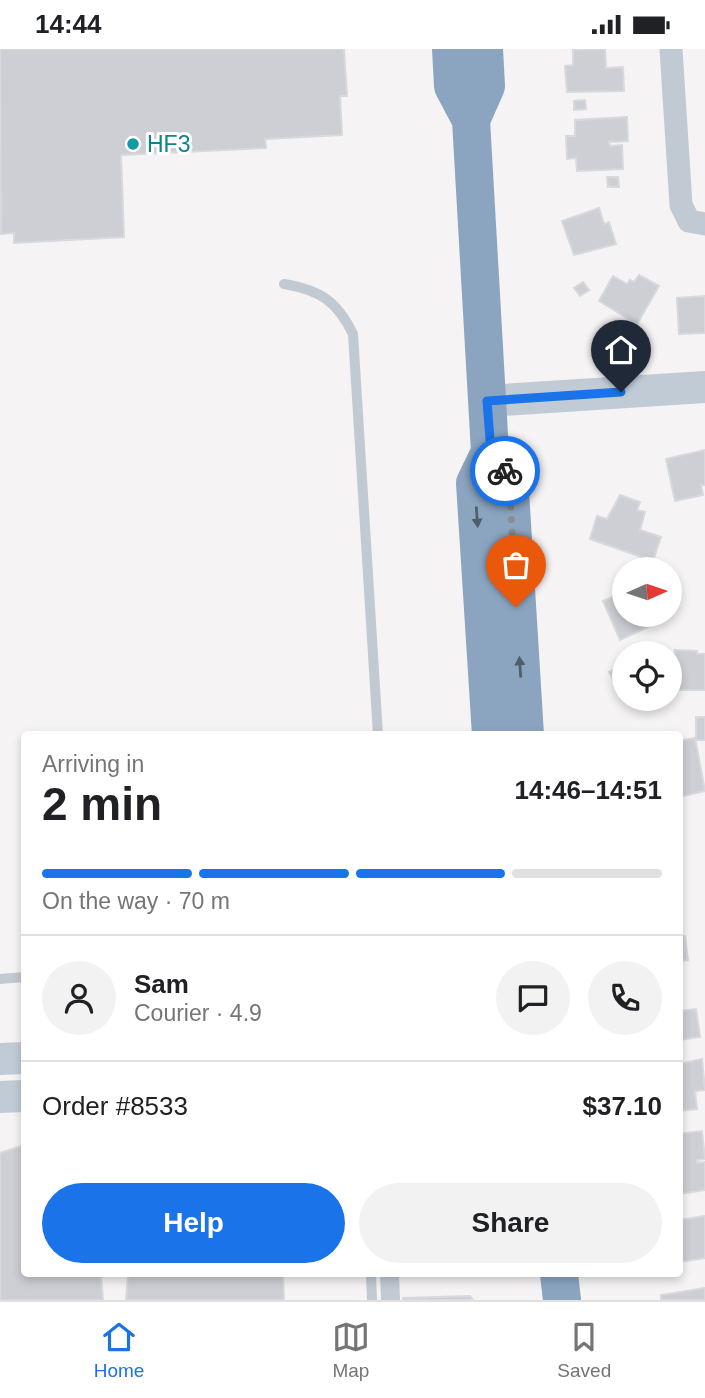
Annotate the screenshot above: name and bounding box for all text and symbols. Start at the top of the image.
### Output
text: 14:44 [35,9,102,39]
place label: HF3 [147,131,190,157]
marker: HF3 [125,136,141,152]
pin [591,320,651,392]
icon: home [602,331,640,369]
courier [470,436,540,506]
icon: bike [486,452,524,490]
one-way arrow [472,506,483,528]
pin [486,535,546,607]
icon: bag [497,546,535,584]
north arrow [612,557,682,627]
map controls [612,557,682,711]
button: locate [612,641,682,711]
one-way arrow [514,656,525,678]
text: Arriving in [42,751,144,777]
text: 14:46–14:51 [515,775,662,805]
text: 2 min [42,778,162,830]
text: On the way · 70 m [42,888,230,914]
button: person [42,961,116,1035]
button: chat [496,961,570,1035]
button: phone [588,961,662,1035]
text: Sam [134,969,189,999]
text: Courier · 4.9 [134,1000,262,1026]
text: Order #8533 [42,1091,188,1121]
text: $37.10 [582,1091,662,1121]
button: Help [42,1183,345,1263]
button: Share [359,1183,662,1263]
tab: Home [94,1318,144,1382]
tab: Map [332,1318,370,1382]
tab: Saved [557,1318,611,1382]

